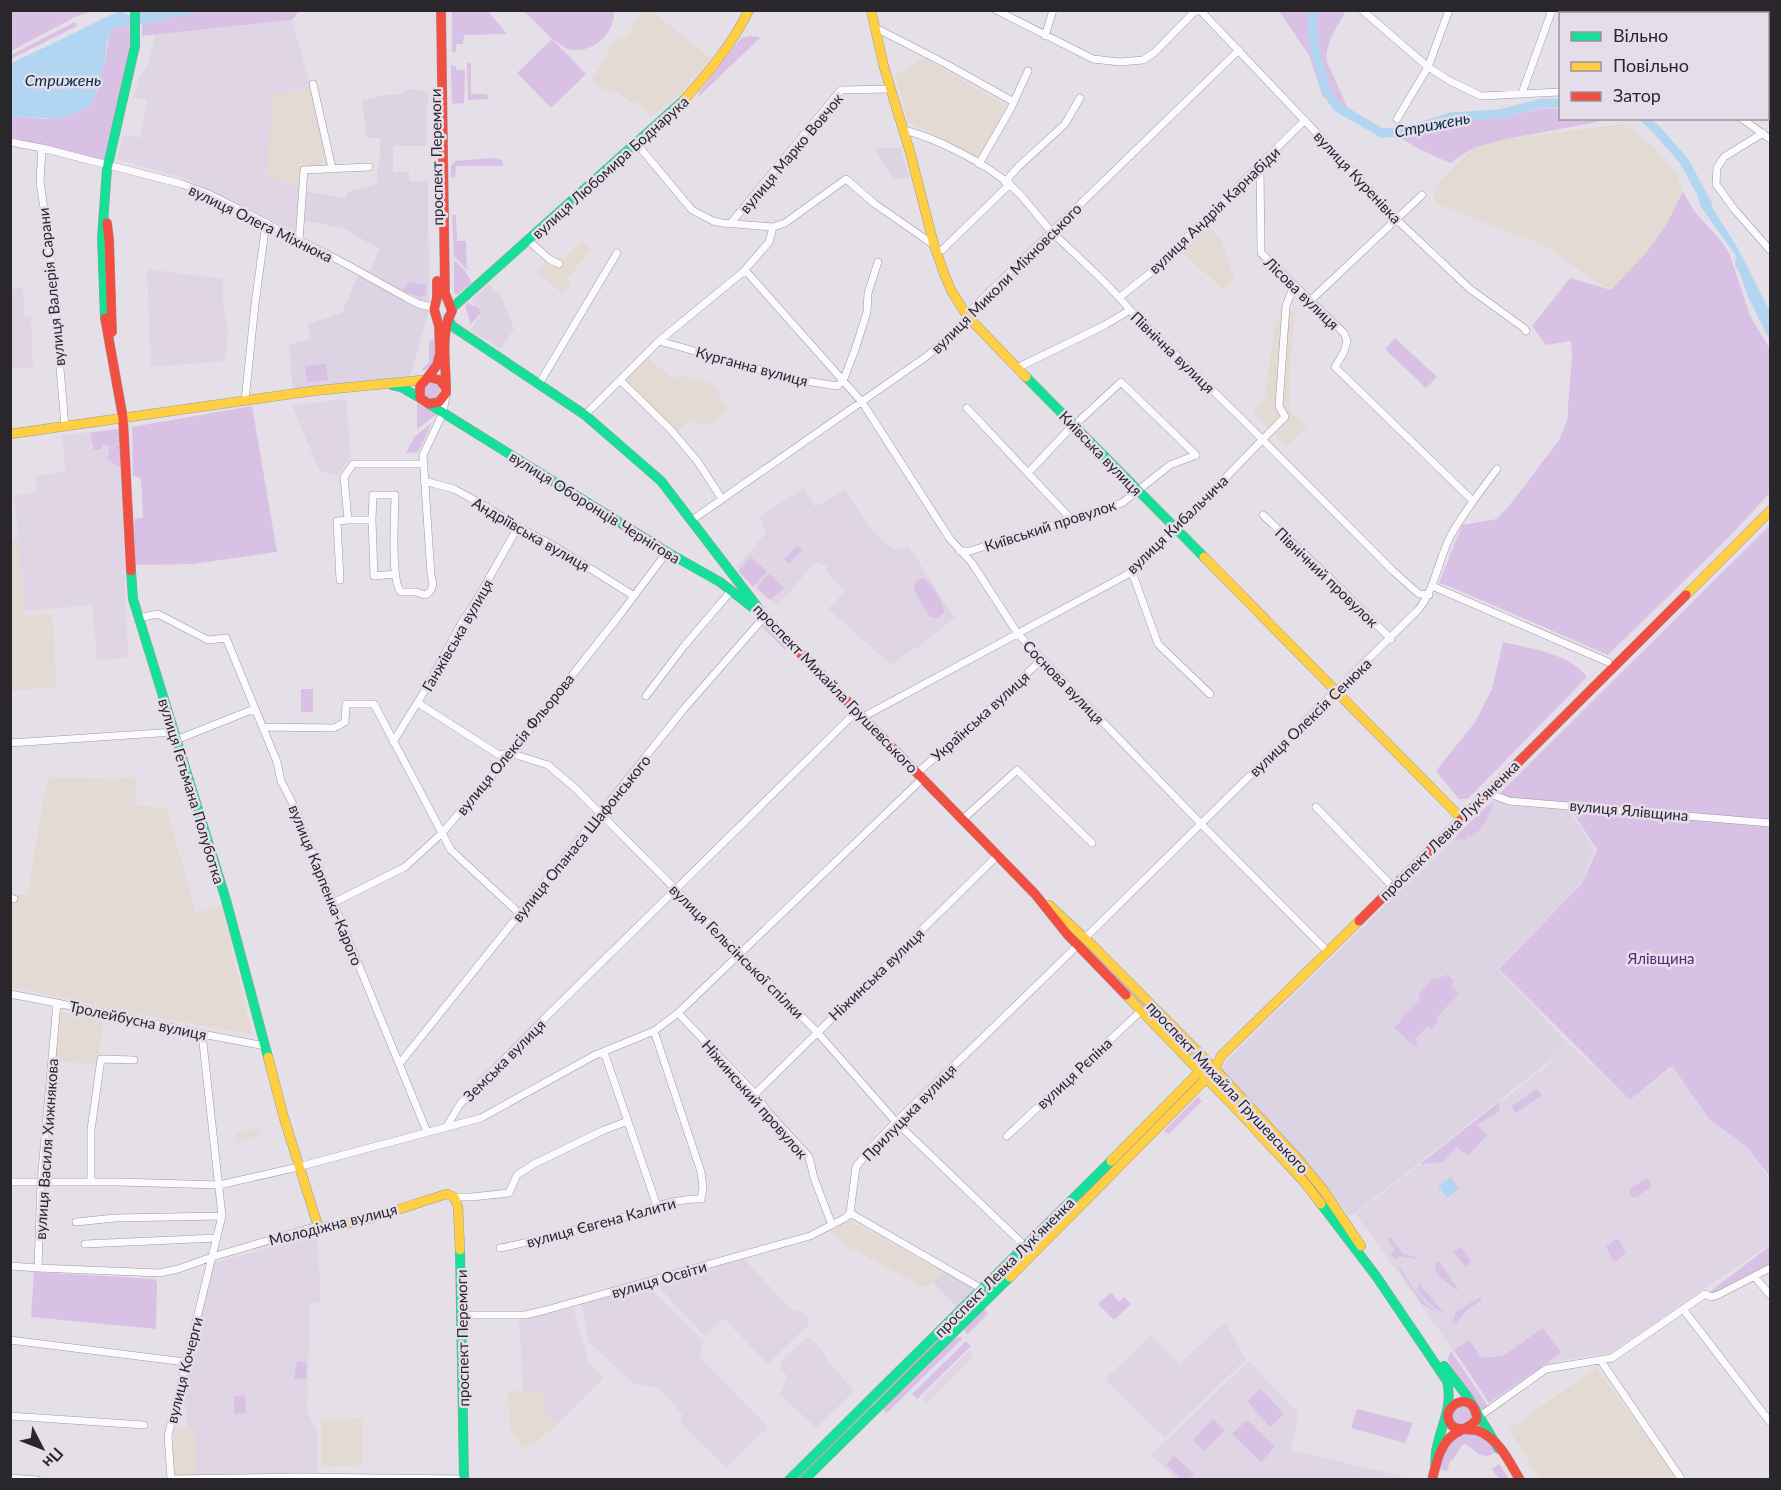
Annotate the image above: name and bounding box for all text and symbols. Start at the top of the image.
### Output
legend [1559,12,1769,120]
text: Вільно [1613,24,1668,46]
text: Повільно [1613,54,1689,76]
water label: Стрижень [25,70,101,89]
text: Затор [1613,84,1661,106]
street label: проспект Перемоги [426,88,446,226]
street label: вулиця Марко Вовчок [736,89,847,217]
street label: вулиця Любомира Боднарука [528,92,692,242]
water label: Стрижень [1393,107,1471,141]
street label: вулиця Куренівка [1310,127,1406,227]
street label: вулиця Андрія Карнабіди [1145,143,1283,277]
street label: вулиця Олега Міхнюка [186,180,336,266]
street label: вулиця Миколи Міхновського [927,199,1085,357]
street label: вулиця Валерія Сарани [34,207,68,367]
street label: Лісова вулиця [1260,252,1343,333]
street label: Північна вулиця [1127,307,1219,397]
street label: Курганна вулиця [694,342,810,390]
street label: Київська вулиця [1056,407,1146,499]
street label: вулиця Оборонців Чернігова [506,447,684,567]
street label: вулиця Кибальчича [1123,471,1231,577]
street label: Андріївська вулиця [469,493,593,575]
street label: Київський провулок [982,495,1118,555]
street label: Північний провулок [1272,523,1382,631]
street label: Ганжівська вулиця [418,576,496,694]
street label: проспект Михайла Грушевського [750,599,922,777]
street label: Соснова вулиця [1020,636,1108,728]
street label: вулиця Олексія Сенюка [1245,654,1375,780]
street label: Українська вулиця [927,667,1033,765]
street label: вулиця Олексія Фльорова [452,670,578,818]
street label: вулиця Гетьмана Полуботка [155,696,229,886]
street label: вулиця Опанаса Шафонського [508,751,654,925]
street label: проспект Левка Лукʼяненка [1375,756,1523,904]
street label: вулиця Ялівщина [1569,796,1689,824]
street label: вулиця Карпенка-Карого [285,802,367,968]
street label: вулиця Гельсінської спілки [666,880,808,1022]
street label: Ніжинська вулиця [825,924,927,1024]
park label: Ялівщина [1626,949,1695,967]
street label: Тролейбусна вулиця [68,997,208,1043]
street label: проспект Михайла Грушевського [1143,997,1313,1177]
street label: Земська вулиця [459,1015,549,1105]
street label: вулиця Рєпіна [1033,1034,1115,1112]
street label: Ніжинський провулок [698,1036,812,1162]
street label: вулиця Василя Хижнякова [31,1058,61,1240]
street label: Прилуцька вулиця [858,1060,960,1164]
street label: вулиця Євгена Калити [524,1193,678,1251]
street label: проспект Левка Лукʼяненка [930,1193,1078,1341]
street label: Молодіжна вулиця [267,1199,399,1249]
street label: вулиця Освіти [609,1257,709,1301]
street label: проспект Перемоги [452,1269,472,1407]
street label: вулиця Кочерги [162,1315,206,1425]
north arrow [12,1418,72,1478]
text: Пн [39,1444,68,1473]

